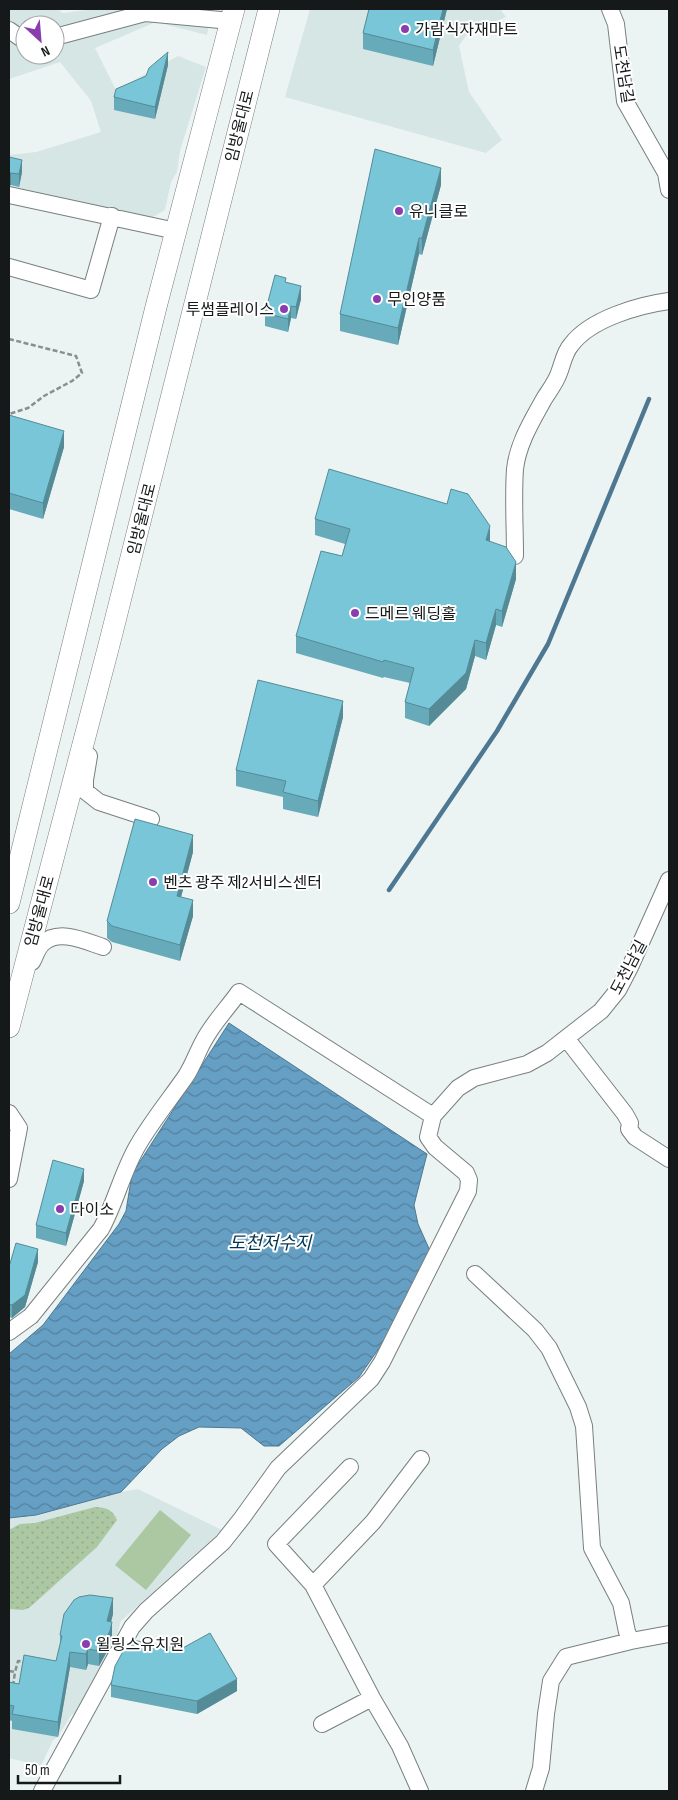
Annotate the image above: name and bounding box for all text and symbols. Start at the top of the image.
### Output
north arrow [15,15,65,65]
place label: 가람식자재마트 [415,21,518,40]
marker: 가람식자재마트 [399,23,411,35]
text: N [38,42,53,61]
street label: 도천남길 [609,44,637,105]
street label: 임방울대로 [222,88,259,164]
place label: 유니클로 [409,203,468,222]
marker: 유니클로 [393,205,405,217]
place label: 무인양품 [387,291,446,310]
marker: 무인양품 [371,293,383,305]
place label: 투썸플레이스 [186,301,274,320]
marker: 투썸플레이스 [278,303,290,315]
street label: 임방울대로 [124,481,161,557]
place label: 드메르 웨딩홀 [365,605,456,624]
marker: 드메르 웨딩홀 [349,607,361,619]
street label: 임방울대로 [22,873,59,949]
place label: 벤츠 광주 제2서비스센터 [163,874,322,893]
marker: 벤츠 광주 제2서비스센터 [147,876,159,888]
street label: 도천남길 [607,937,652,998]
place label: 다이소 [70,1201,114,1220]
marker: 다이소 [54,1203,66,1215]
water label: 도천저수지 [229,1233,313,1254]
place label: 윌링스유치원 [96,1636,184,1655]
marker: 윌링스유치원 [80,1638,92,1650]
scale bar [18,1752,120,1784]
text: 50 m [25,1761,50,1780]

